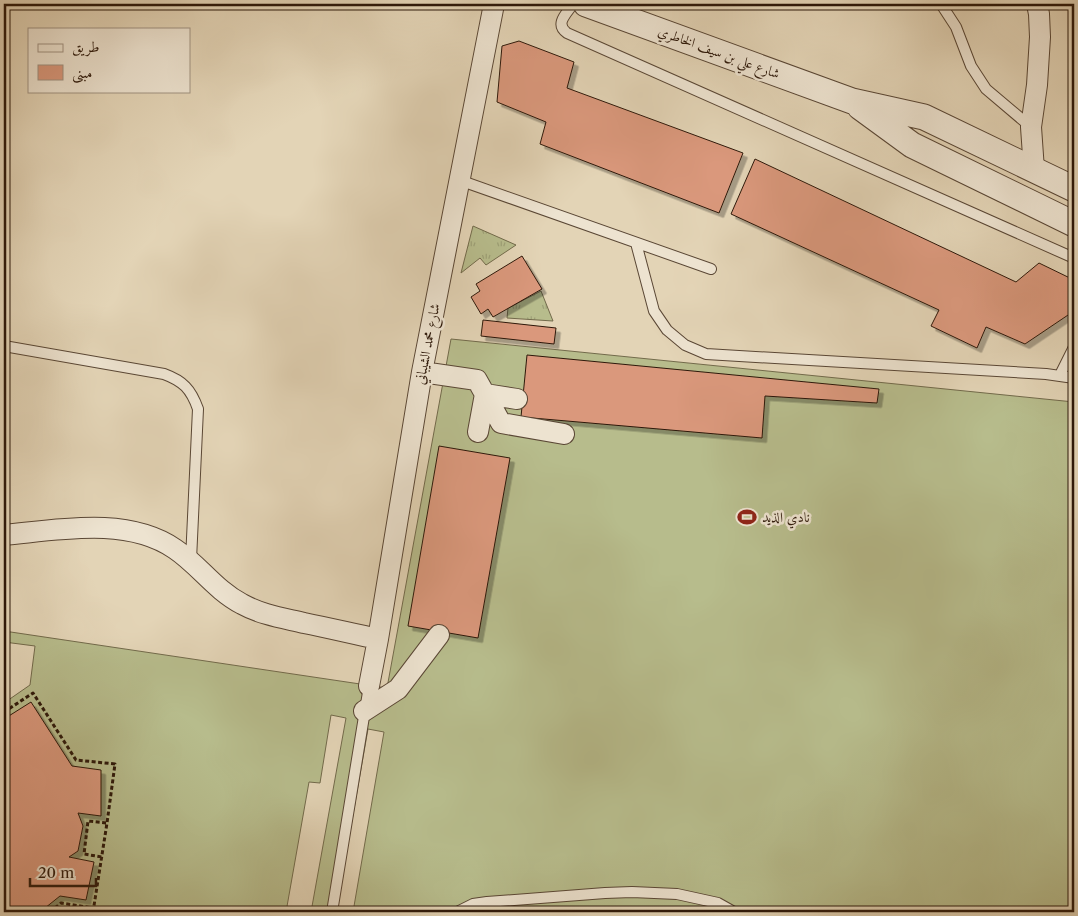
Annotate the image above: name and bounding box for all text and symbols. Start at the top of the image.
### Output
street label: شارع علي بن سيف الخاطري [654,22,782,86]
legend [28,28,190,92]
text: طريق [72,37,99,57]
text: مبنى [72,63,92,84]
street label: شارع محمد الشيباني [410,302,447,387]
sports icon: نادي الذيد [736,506,758,528]
place label: نادي الذيد [762,508,810,529]
scale bar [30,856,96,888]
text: 20 m [38,863,74,882]

